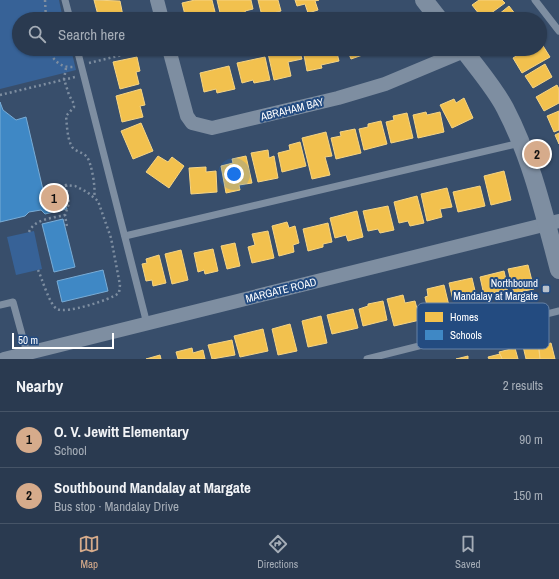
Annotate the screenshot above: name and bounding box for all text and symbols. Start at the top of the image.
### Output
search box [12,12,547,56]
icon: search [26,23,48,45]
text: Search here [58,24,125,45]
street label: ABRAHAM BAY [258,94,325,124]
pin: 2 [524,139,550,169]
your location [224,164,244,184]
pin: 1 [41,183,67,213]
street label: MARGATE ROAD [244,274,318,306]
place label: Northbound Mandalay at Margate [453,276,538,303]
marker: Northbound Mandalay at Margate [541,284,551,294]
legend [417,303,549,349]
text: Homes [450,310,479,324]
text: Schools [450,328,483,342]
scale bar [12,331,114,350]
text: 50 m [18,333,38,347]
text: Nearby [16,374,63,397]
text: 2 results [503,377,543,394]
text: O. V. Jewitt Elementary [54,421,189,442]
text: 1 [26,431,32,448]
text: 90 m [519,431,543,448]
text: School [54,442,87,459]
text: Southbound Mandalay at Margate [54,477,251,498]
text: 2 [26,487,32,504]
text: 150 m [513,487,543,504]
text: Bus stop · Mandalay Drive [54,498,179,515]
tab: Map [78,533,100,571]
tab: Directions [257,533,298,571]
tab: Saved [455,533,481,571]

